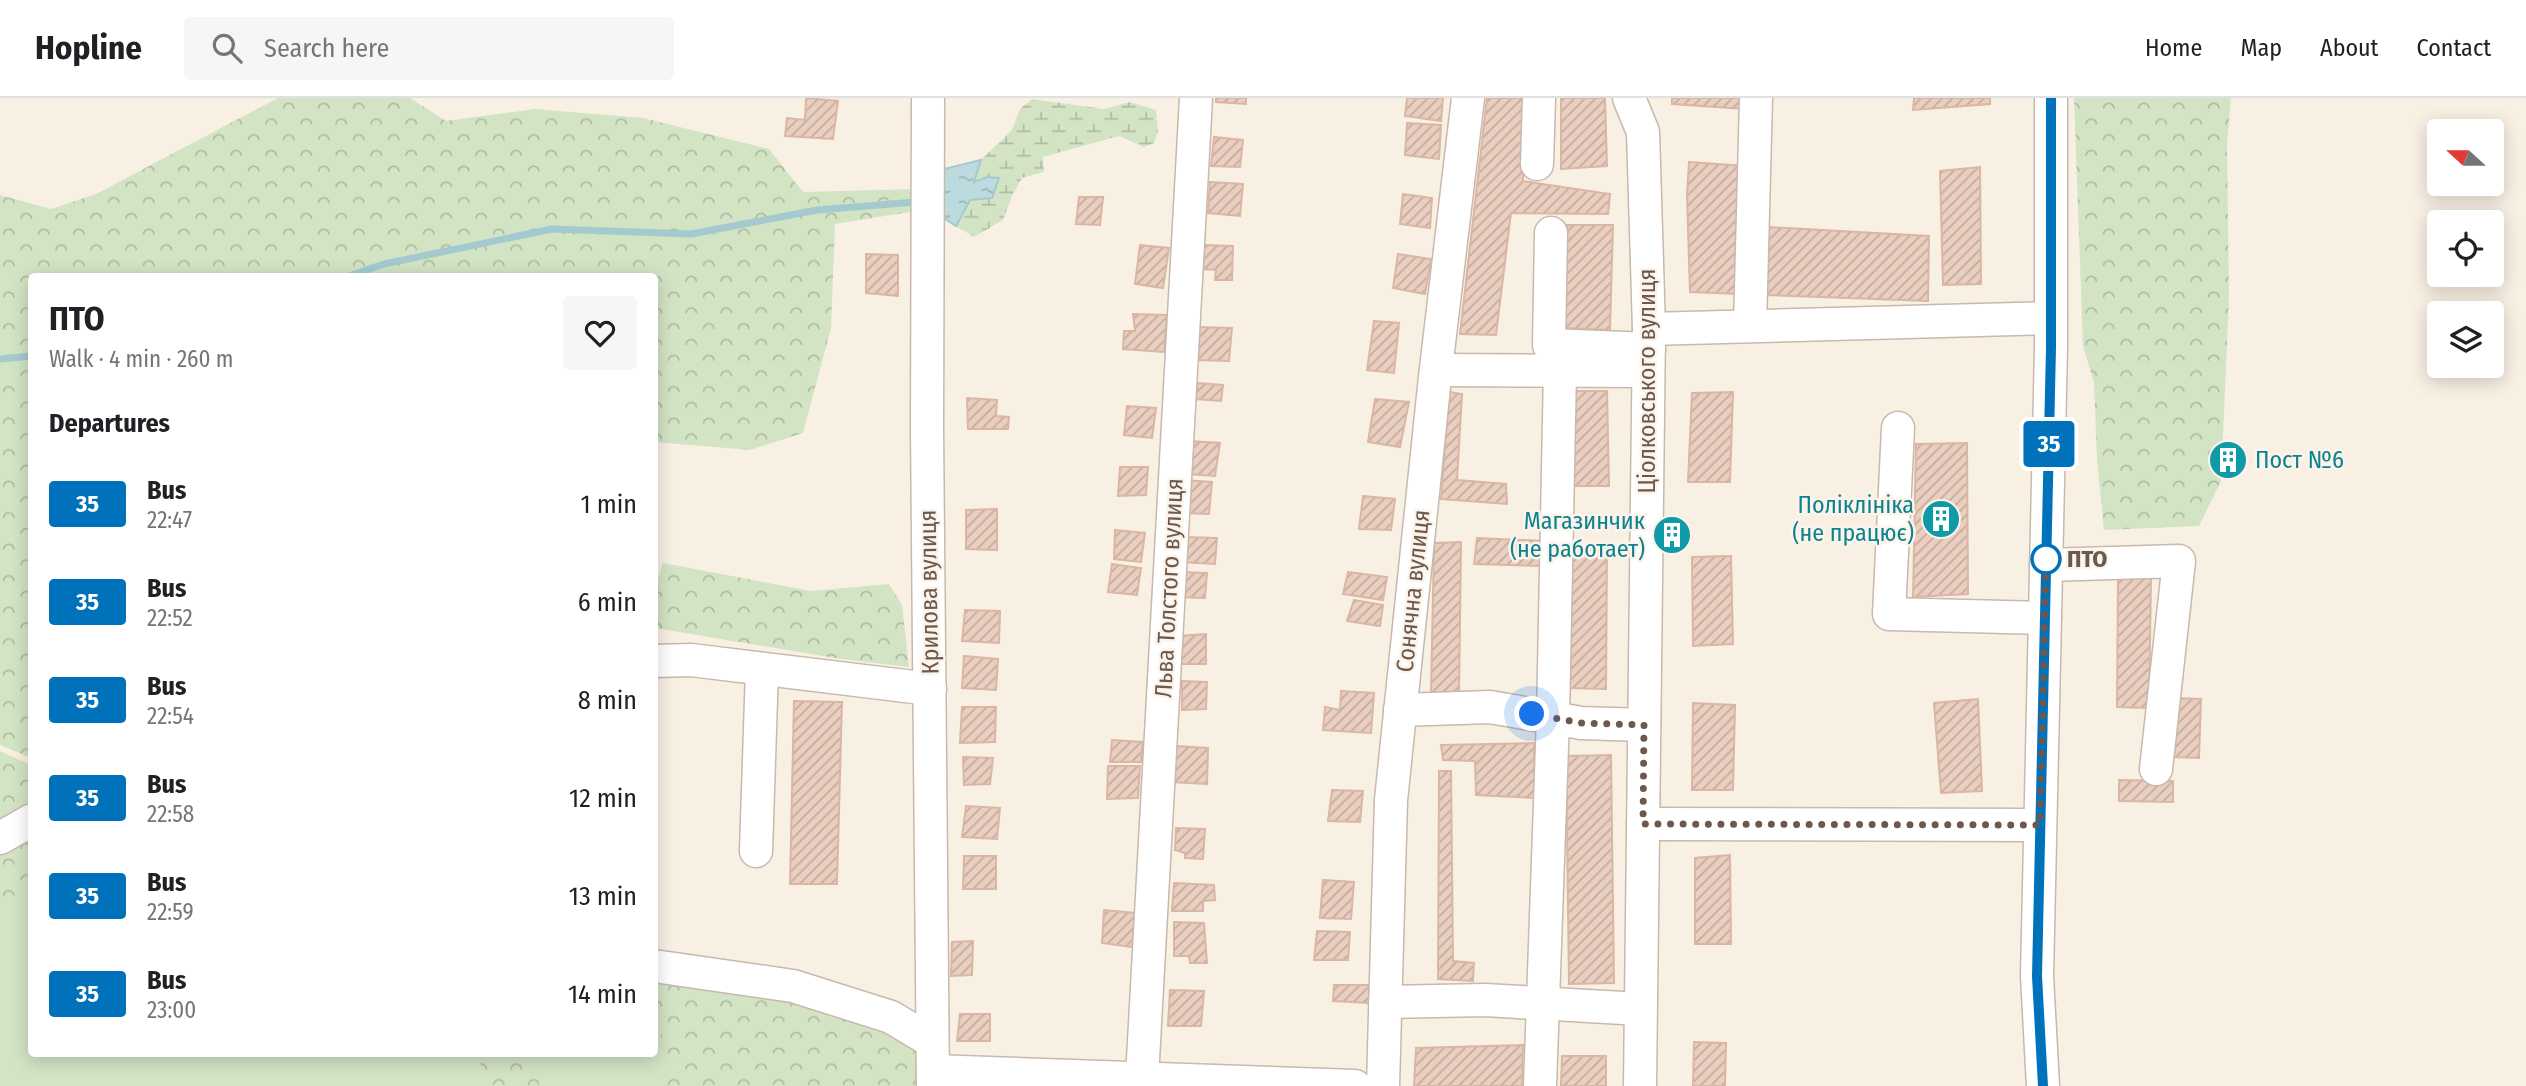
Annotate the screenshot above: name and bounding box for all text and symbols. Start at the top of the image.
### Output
search box [184,17,674,80]
text: Hopline [35,28,142,68]
icon: search [208,29,246,67]
text: Search here [264,33,389,64]
text: Home [2145,34,2202,62]
text: Map [2240,34,2282,62]
text: About [2320,34,2378,62]
text: Contact [2416,34,2491,62]
north arrow [2427,119,2504,196]
map controls [2427,119,2504,378]
button: locate [2427,210,2504,287]
street label: Ціолковського вулиця [1633,269,1661,493]
button: heart [563,296,637,370]
text: ПТО [49,299,105,339]
button: layers [2427,301,2504,378]
text: Walk · 4 min · 260 m [49,345,234,373]
text: Departures [49,408,170,439]
line badge: 35 [2018,421,2080,467]
text: 35 [2037,430,2061,458]
building icon: Пост №6 [2207,439,2249,481]
place label: Пост №6 [2255,446,2344,474]
text: Bus [147,475,186,506]
street label: Льва Толстого вулиця [1149,477,1189,699]
text: 1 min [581,489,637,520]
text: 35 [76,490,99,518]
place label: Поліклініка (не працює) [1792,491,1914,547]
building icon: Поліклініка (не працює) [1920,498,1962,540]
text: 22:47 [147,506,192,534]
place label: Магазинчик (не работает) [1510,507,1646,563]
street label: Сонячна вулиця [1391,508,1435,674]
street label: Крилова вулиця [914,509,944,675]
building icon: Магазинчик (не работает) [1651,514,1693,556]
marker: ПТО [2031,544,2061,574]
place label: ПТО [2067,545,2107,573]
text: Bus [147,573,186,604]
text: 6 min [578,587,637,618]
text: 35 [76,588,99,616]
text: 22:52 [147,604,193,632]
text: Bus [147,671,186,702]
text: 8 min [578,685,637,716]
text: 35 [76,686,99,714]
your location [1514,696,1549,731]
text: 22:54 [147,702,194,730]
text: Bus [147,769,186,800]
text: 12 min [569,783,637,814]
text: 35 [76,784,99,812]
text: 22:58 [147,800,194,828]
text: Bus [147,867,186,898]
text: 13 min [569,881,637,912]
text: 35 [76,882,99,910]
text: 22:59 [147,898,194,926]
text: Bus [147,965,186,996]
text: 14 min [568,979,637,1010]
text: 35 [76,980,99,1008]
text: 23:00 [147,996,196,1024]

